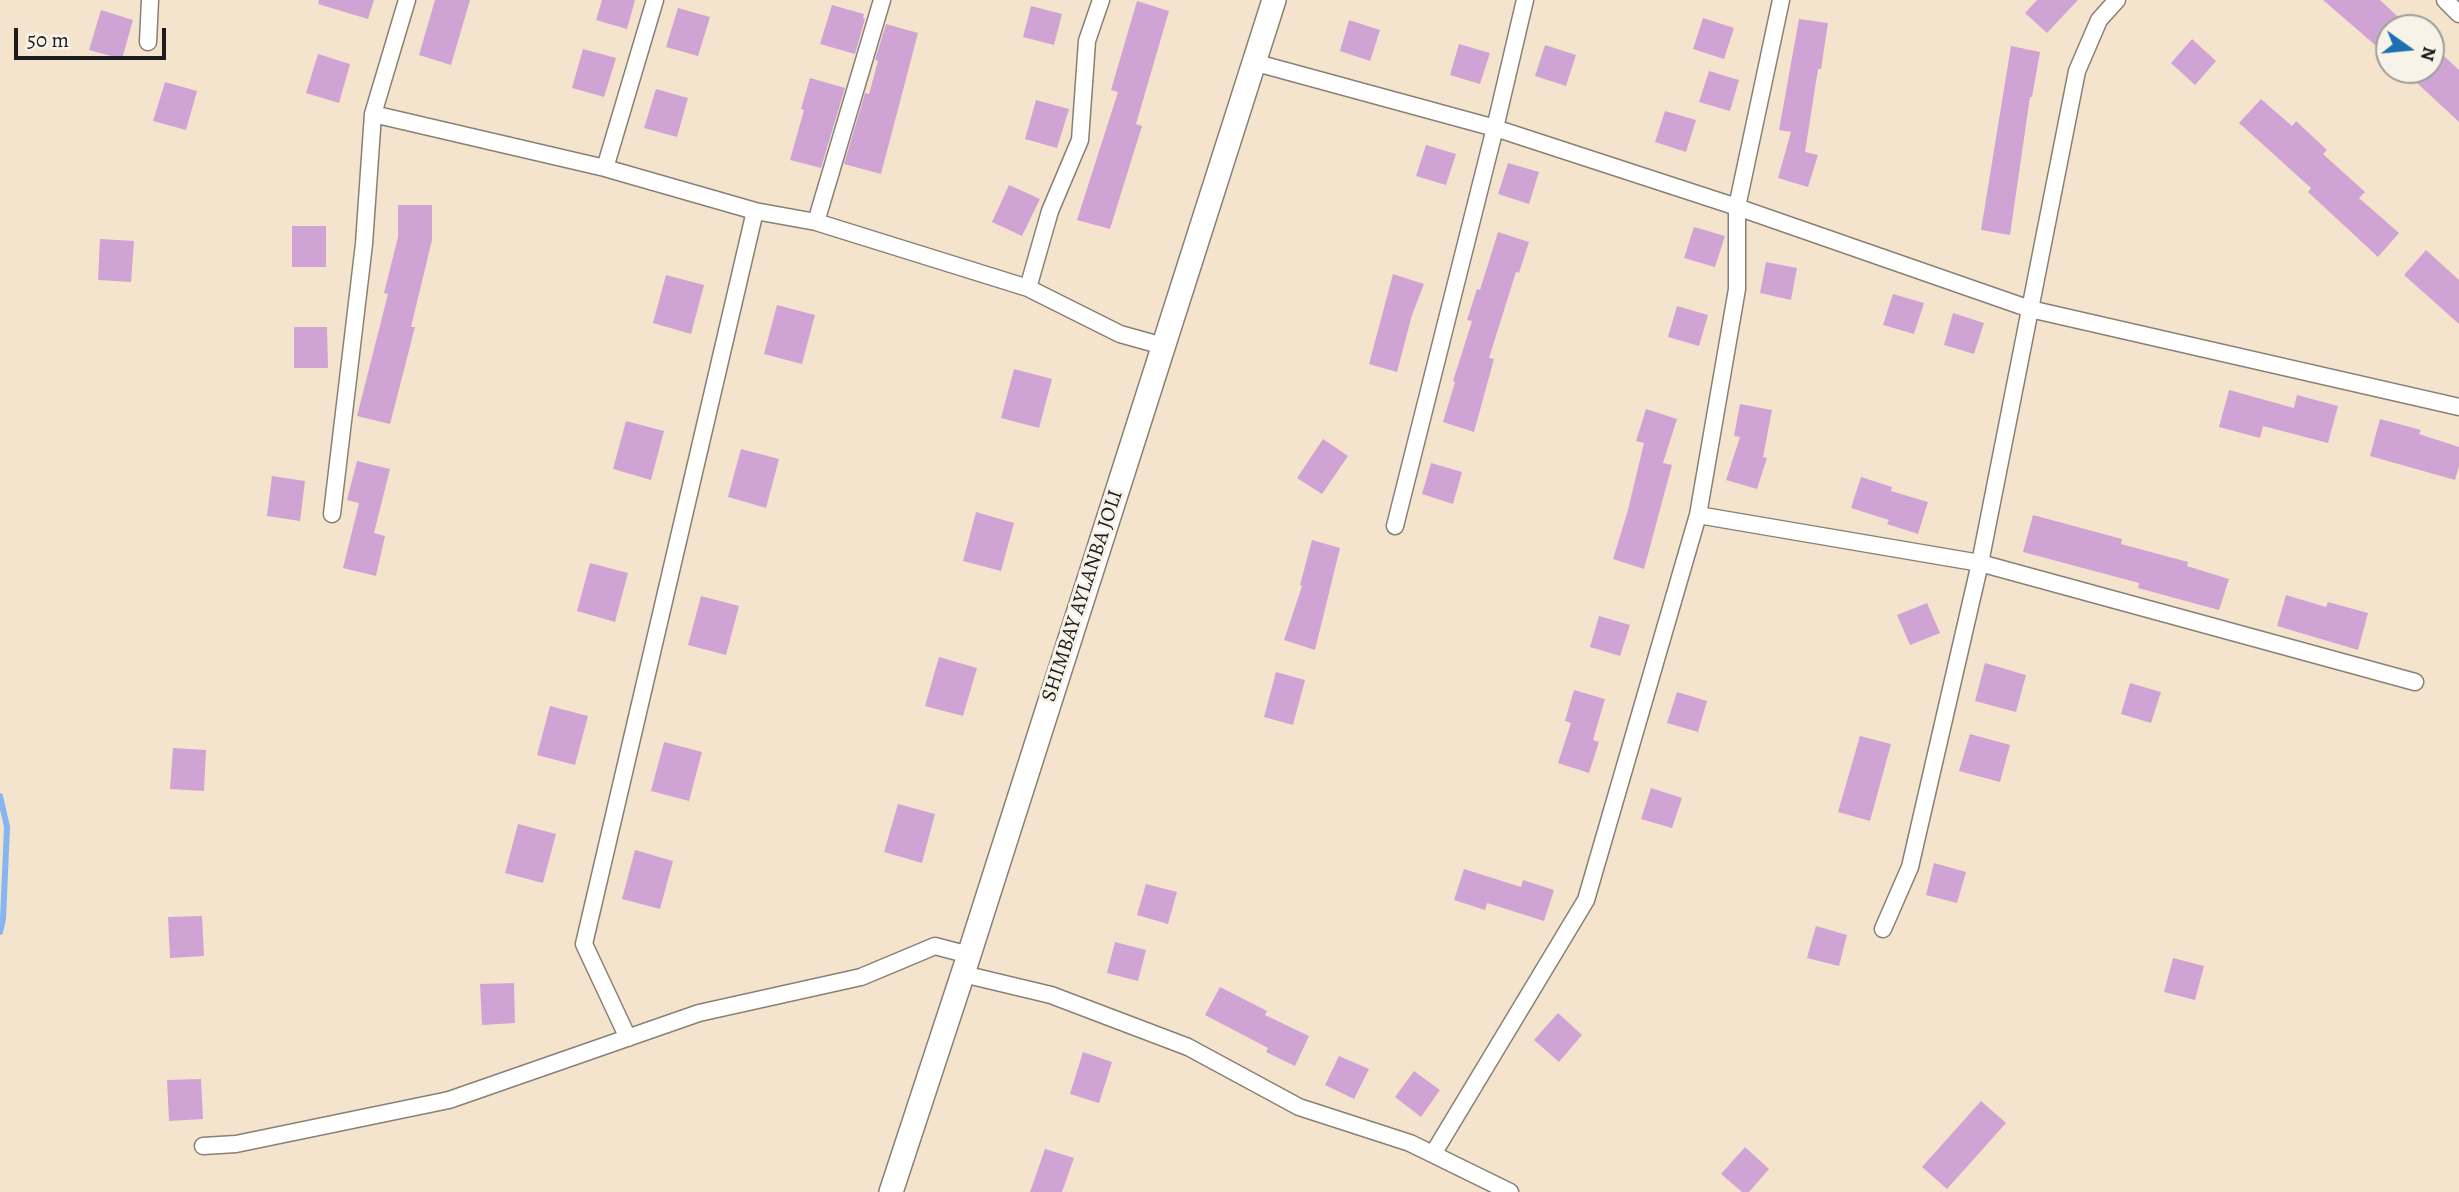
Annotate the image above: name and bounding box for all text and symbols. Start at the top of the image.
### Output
scale bar [18,14,170,58]
north arrow [2375,14,2445,84]
text: 50 m [27,26,69,54]
text: N [2414,44,2443,64]
street label: SHIMBAY AYLANBA JOLI [1037,487,1129,705]

